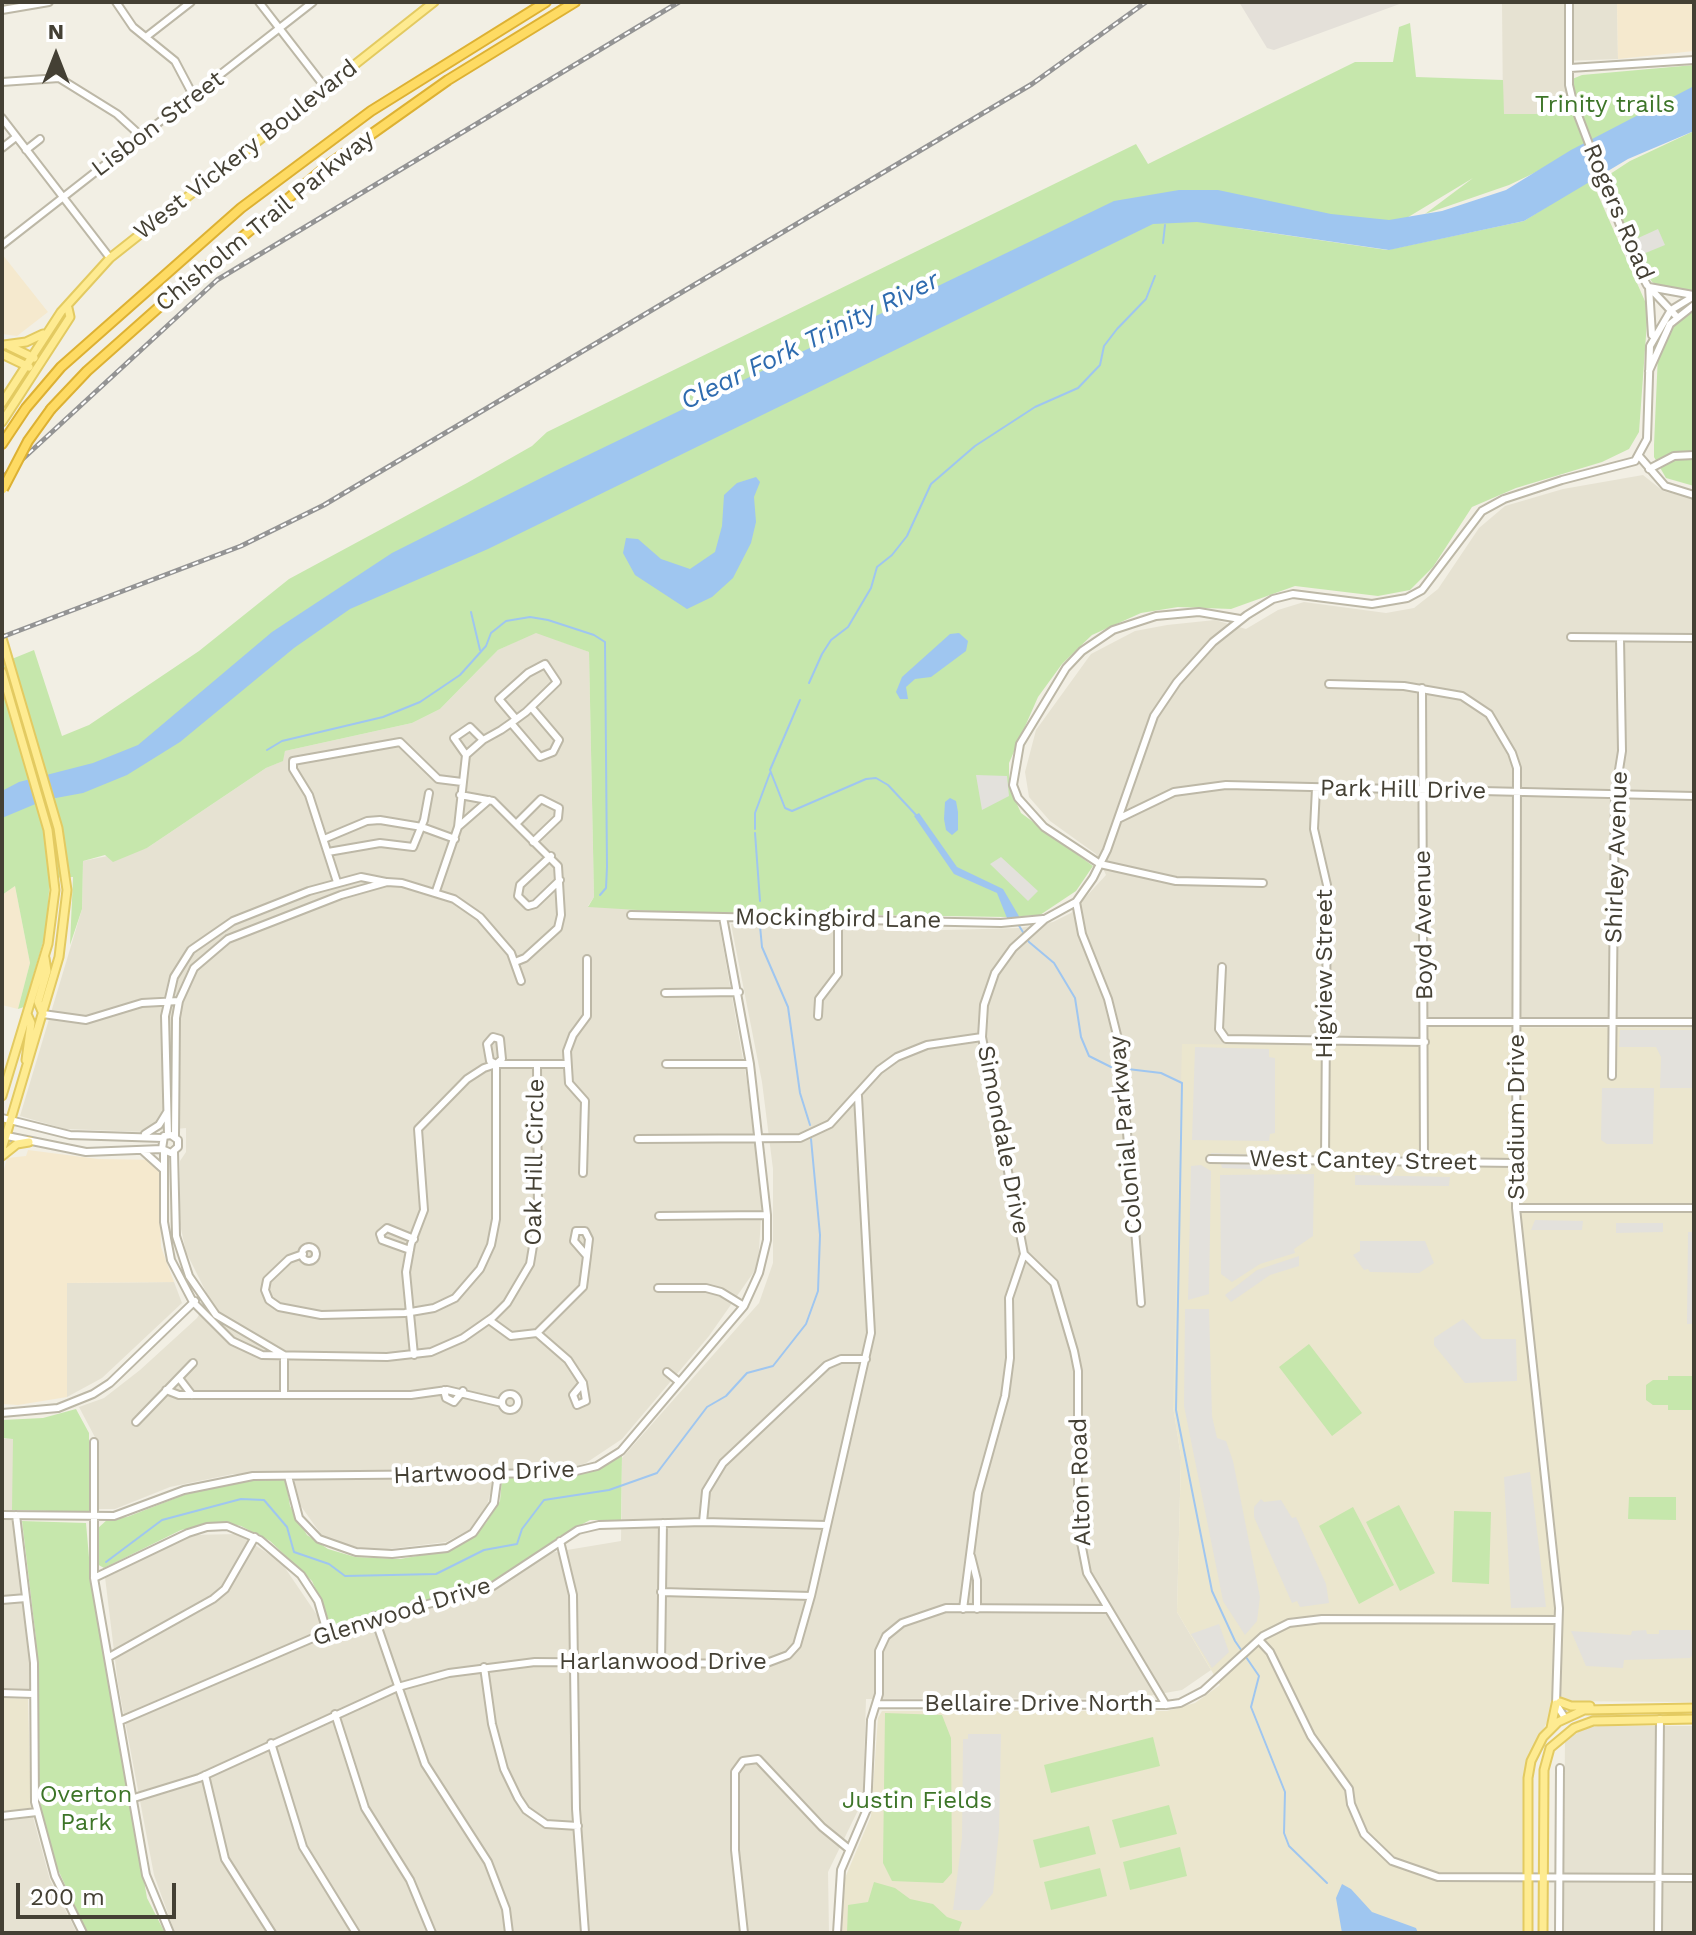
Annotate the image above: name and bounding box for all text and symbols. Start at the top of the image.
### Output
north arrow [16,16,96,96]
text: N [48,19,64,44]
street label: West Vickery Boulevard [129,54,363,246]
street label: Lisbon Street [86,65,230,183]
park label: Trinity trails [1535,91,1675,119]
street label: Chisholm Trail Parkway [150,124,380,318]
street label: Rogers Road [1576,140,1660,284]
water label: Clear Fork Trinity River [676,265,944,417]
street label: Shirley Avenue [1600,770,1634,944]
street label: Park Hill Drive [1320,774,1486,806]
street label: Boyd Avenue [1408,850,1440,1000]
street label: Higview Street [1311,889,1339,1059]
street label: Mockingbird Lane [735,903,941,935]
street label: Colonial Parkway [1103,1034,1149,1236]
street label: Stadium Drive [1503,1034,1531,1200]
street label: Simondale Drive [971,1043,1035,1237]
street label: Oak Hill Circle [519,1078,551,1246]
street label: West Cantey Street [1249,1145,1477,1177]
street label: Alton Road [1064,1417,1098,1547]
street label: Hartwood Drive [393,1455,575,1491]
street label: Glenwood Drive [310,1571,494,1653]
street label: Harlanwood Drive [559,1648,767,1676]
street label: Bellaire Drive North [924,1690,1154,1718]
park label: Overton Park [40,1781,132,1837]
park label: Justin Fields [842,1787,992,1815]
scale bar [20,1867,180,1917]
text: 200 m [30,1883,105,1911]

